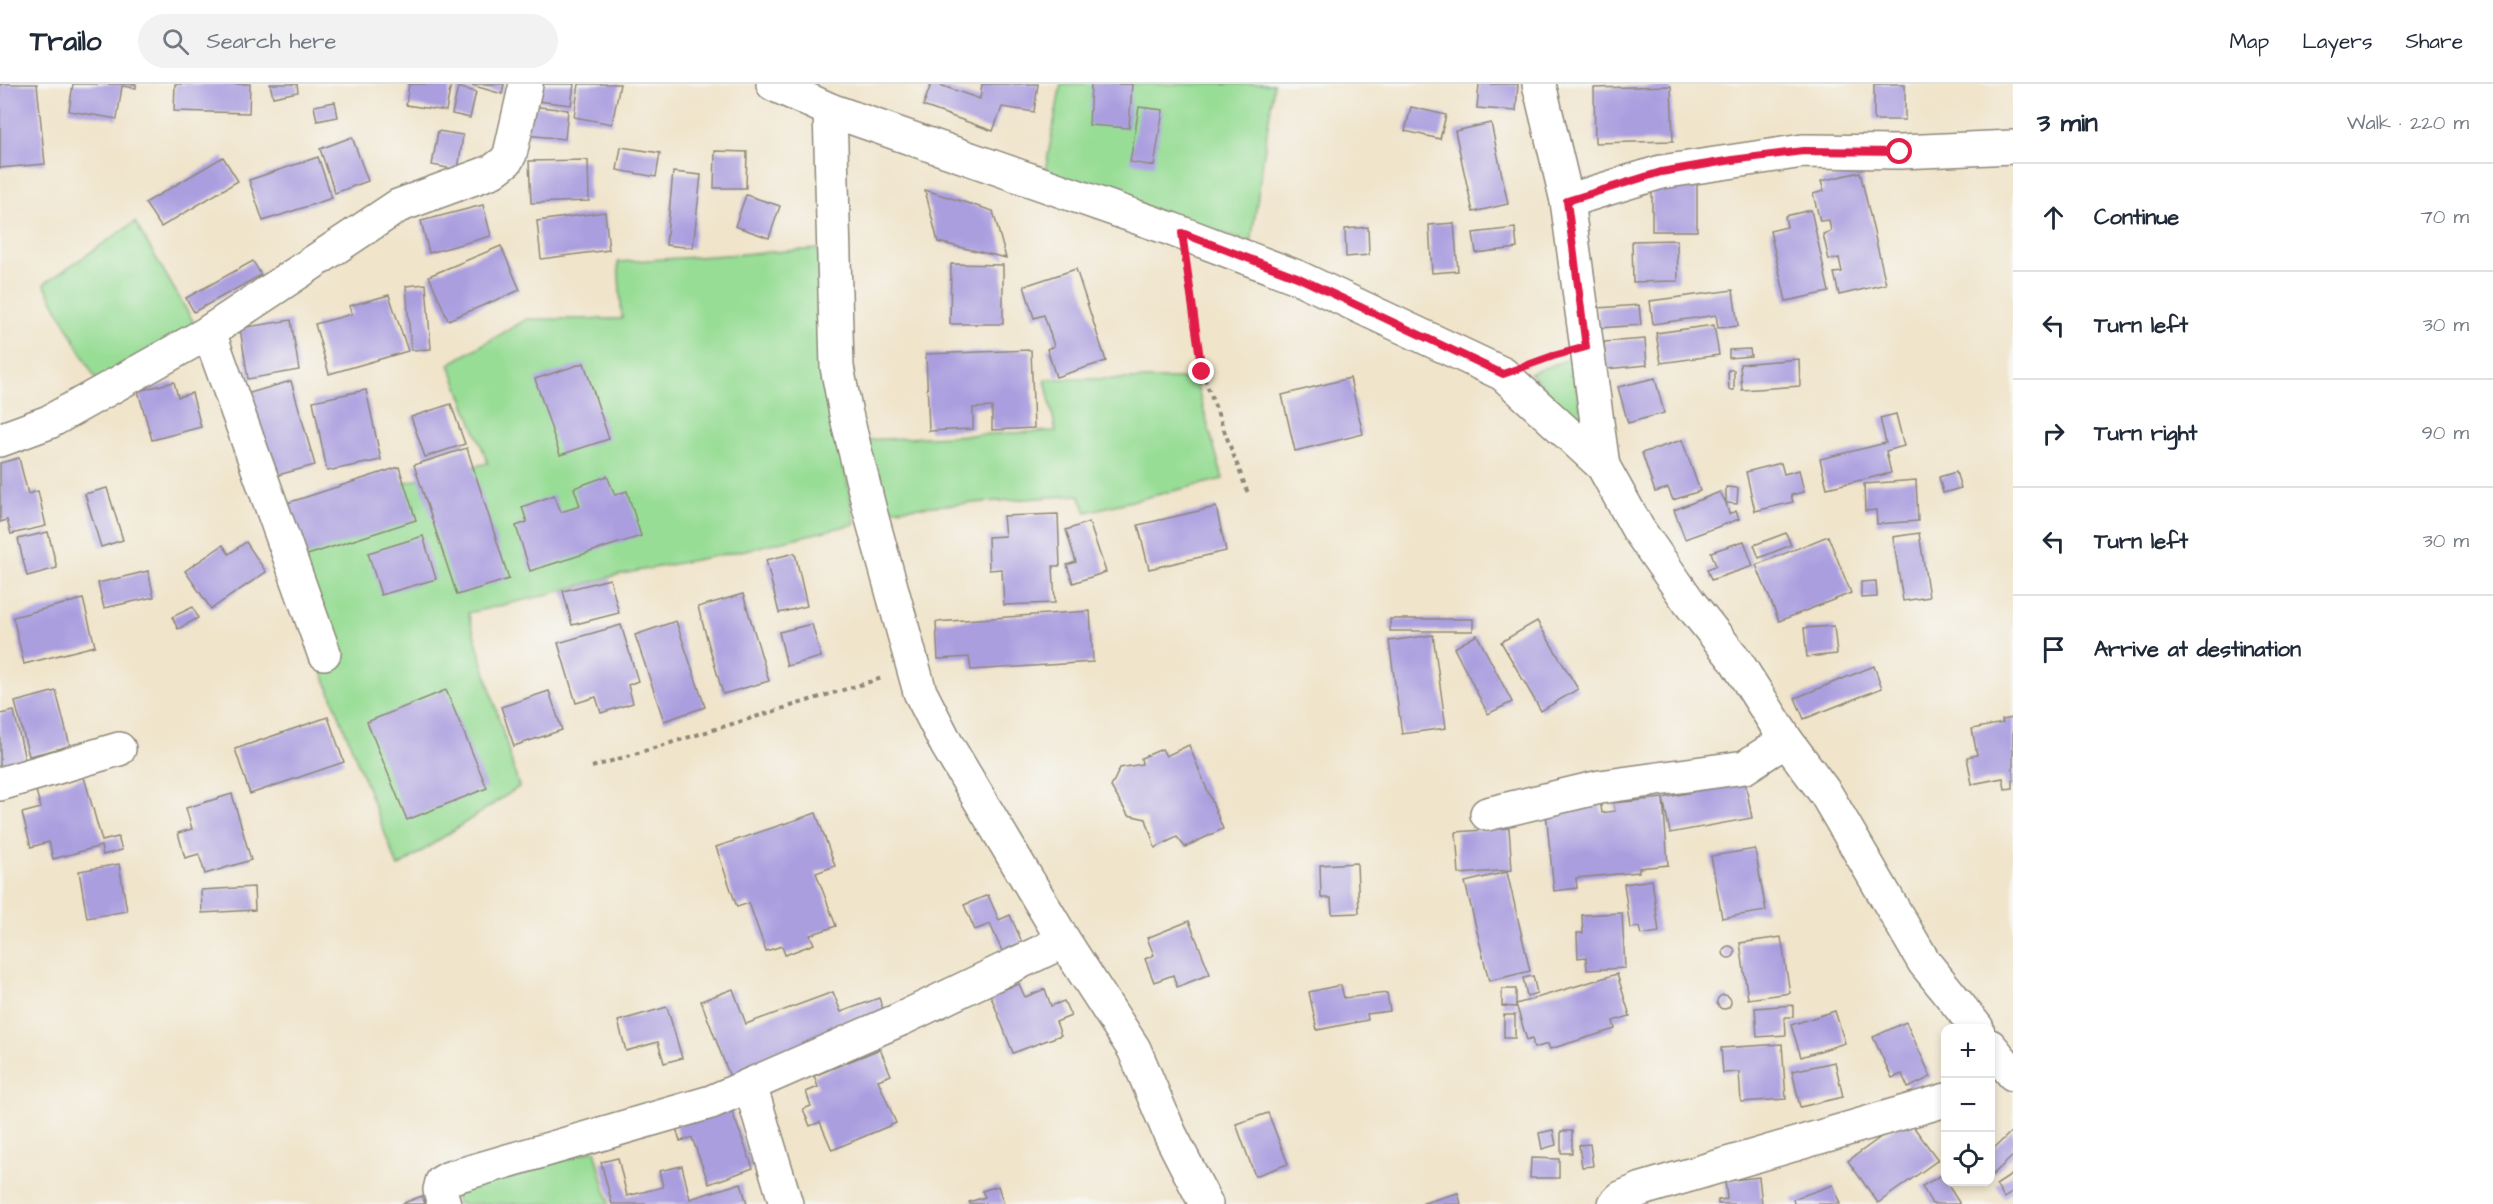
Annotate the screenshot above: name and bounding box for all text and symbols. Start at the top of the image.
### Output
search box [138,14,558,68]
text: Trailo [30,22,102,61]
icon: search [159,25,192,58]
text: Search here [207,26,336,57]
text: Map [2229,27,2269,56]
text: Layers [2302,27,2372,56]
text: Share [2405,27,2463,56]
text: 3 min [2037,105,2098,141]
text: Walk · 220 m [2347,109,2469,137]
route start [1886,138,1912,164]
icon: ahead [2037,201,2070,234]
text: Continue [2094,202,2179,233]
text: 70 m [2421,203,2469,231]
icon: left [2037,309,2070,342]
text: Turn left [2094,310,2188,341]
text: 30 m [2423,311,2469,339]
route end [1188,358,1214,384]
icon: right [2037,417,2070,450]
text: Turn right [2094,418,2197,449]
text: 90 m [2421,419,2469,447]
icon: left [2037,525,2070,558]
text: Turn left [2094,526,2188,557]
text: 30 m [2423,527,2469,555]
icon: arrive [2037,633,2070,666]
text: Arrive at destination [2094,634,2301,665]
map controls [1941,1024,1995,1186]
button: + [1941,1024,1995,1078]
button: − [1941,1078,1995,1132]
button: locate [1941,1132,1995,1186]

